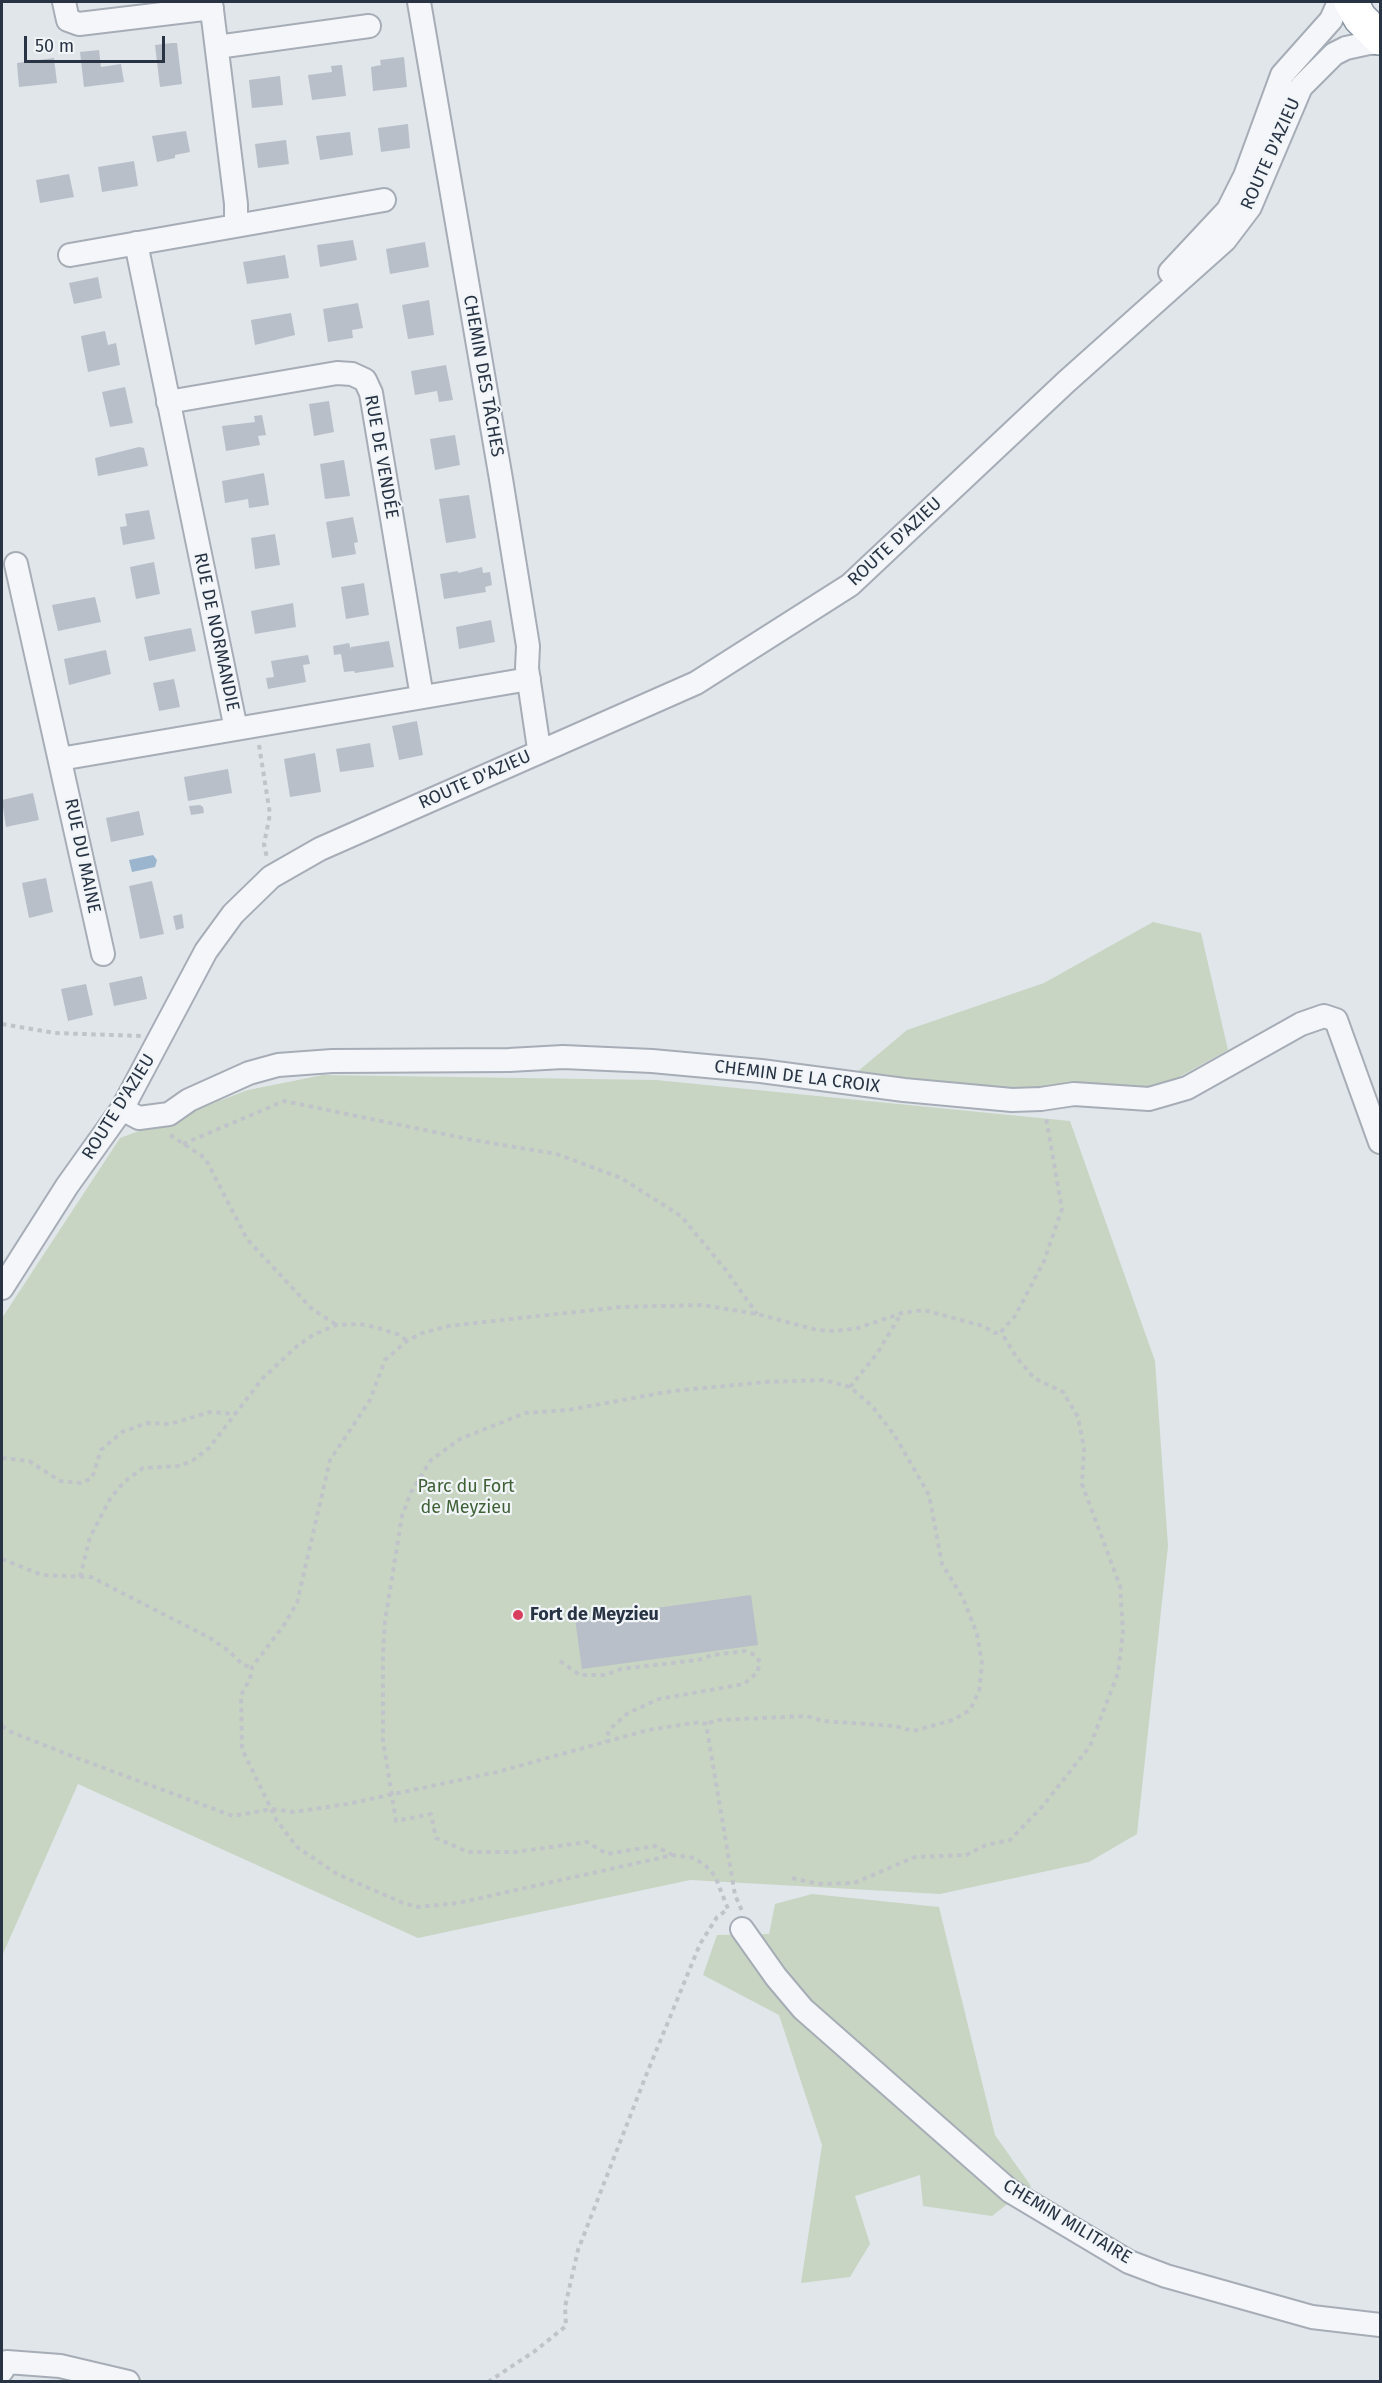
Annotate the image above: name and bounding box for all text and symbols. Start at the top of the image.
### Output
scale bar [27,24,168,62]
text: 50 m [35,35,74,57]
street label: ROUTE D'AZIEU [1237,95,1305,213]
street label: CHEMIN DES TÂCHES [458,293,508,459]
street label: RUE DE VENDÉE [359,393,403,521]
street label: ROUTE D'AZIEU [844,493,946,591]
street label: RUE DE NORMANDIE [189,551,243,713]
street label: ROUTE D'AZIEU [416,746,534,814]
street label: RUE DU MAINE [59,797,105,915]
street label: ROUTE D'AZIEU [78,1050,160,1164]
street label: CHEMIN DE LA CROIX [713,1056,881,1098]
park label: Parc du Fort de Meyzieu [417,1476,515,1518]
place label: Fort de Meyzieu [530,1604,659,1626]
marker: Fort de Meyzieu [511,1608,525,1622]
street label: CHEMIN MILITAIRE [999,2175,1135,2269]

